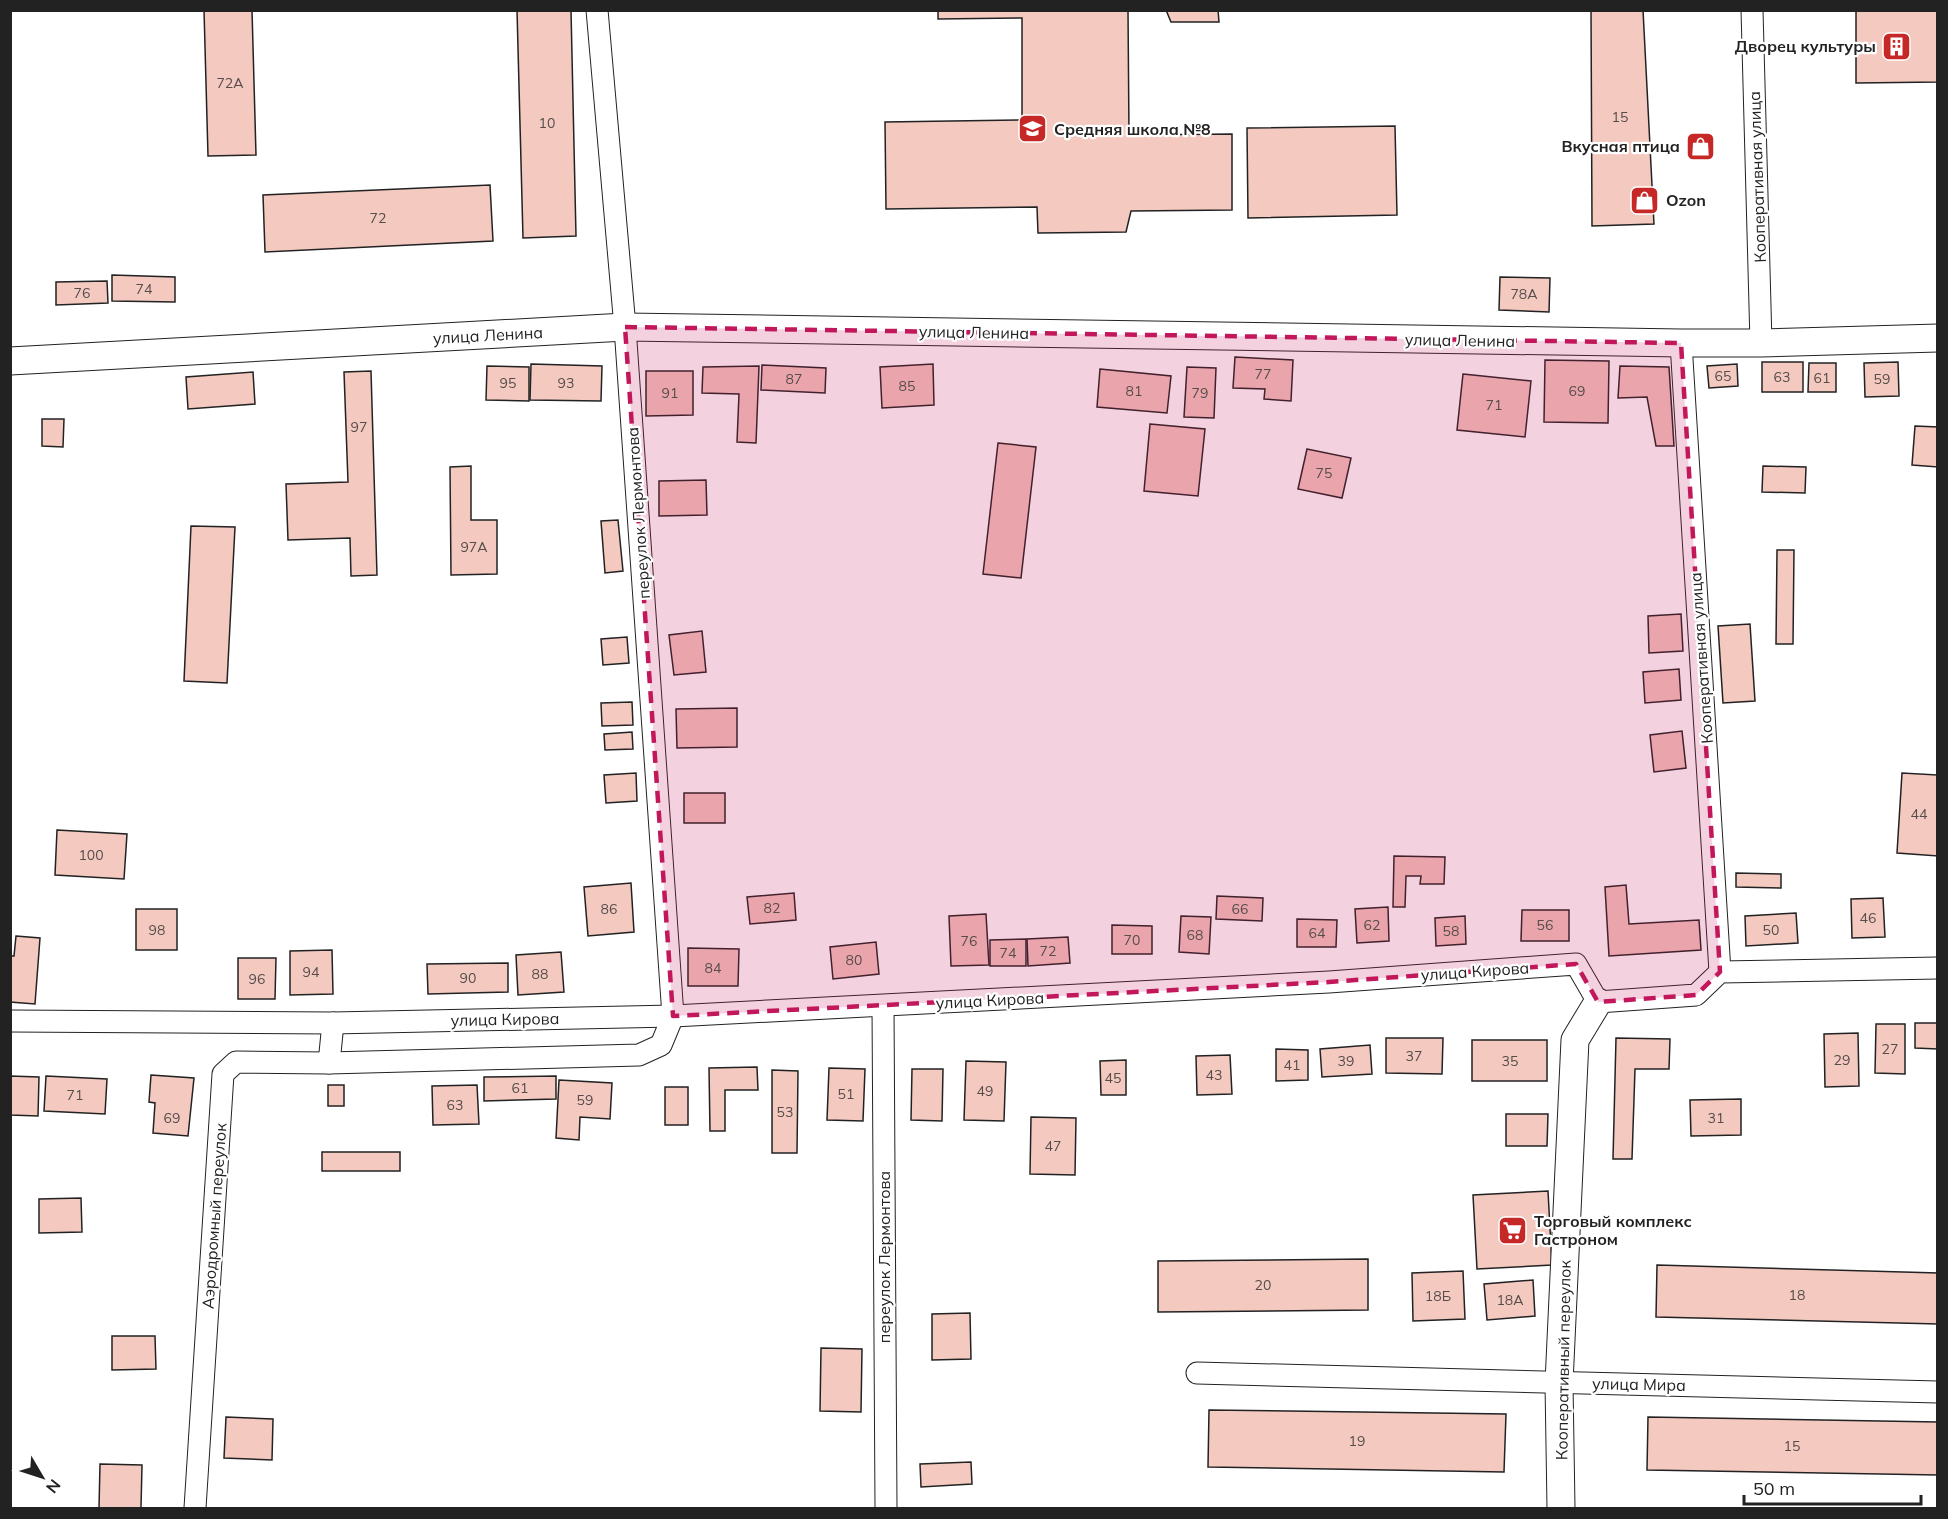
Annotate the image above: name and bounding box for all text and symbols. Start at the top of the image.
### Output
building icon: Дворец культуры [1881,30,1913,62]
place label: Дворец культуры [1735,36,1876,56]
house number: 72А [216,74,244,92]
street label: Кооперативная улица [1744,91,1770,263]
house number: 15 [1612,108,1628,126]
school or university icon: Средняя школа №8 [1017,113,1049,145]
house number: 10 [539,114,555,132]
place label: Средняя школа №8 [1054,119,1211,139]
shop icon: Вкусная птица [1685,130,1717,162]
place label: Вкусная птица [1562,136,1680,156]
shop icon: Ozon [1629,184,1661,216]
place label: Ozon [1666,190,1706,210]
house number: 72 [370,209,386,227]
house number: 74 [136,280,153,298]
house number: 76 [74,284,90,302]
house number: 78А [1510,285,1538,303]
street label: улица Ленина [919,321,1029,343]
street label: улица Ленина [432,322,544,348]
street label: улица Ленина [1405,329,1515,351]
house number: 77 [1255,365,1271,383]
house number: 65 [1715,367,1731,385]
house number: 63 [1774,368,1790,386]
house number: 61 [1814,369,1830,387]
house number: 87 [786,370,802,388]
house number: 59 [1874,370,1890,388]
house number: 95 [500,374,516,392]
house number: 93 [558,374,574,392]
house number: 85 [899,377,915,395]
house number: 81 [1126,382,1142,400]
house number: 69 [1569,382,1585,400]
house number: 91 [662,384,678,402]
house number: 79 [1192,384,1208,402]
house number: 71 [1486,396,1502,414]
house number: 97 [351,418,367,436]
street label: переулок Лермонтова [622,426,654,600]
house number: 75 [1316,464,1332,482]
house number: 97А [460,538,488,556]
street label: Кооперативная улица [1685,572,1717,744]
house number: 44 [1911,805,1928,823]
house number: 100 [78,846,104,864]
house number: 82 [764,899,780,917]
house number: 86 [601,900,617,918]
house number: 66 [1232,900,1248,918]
house number: 46 [1860,909,1876,927]
house number: 62 [1364,916,1380,934]
house number: 56 [1537,916,1553,934]
house number: 98 [149,921,165,939]
house number: 50 [1763,921,1779,939]
house number: 58 [1443,922,1459,940]
house number: 64 [1309,924,1326,942]
house number: 68 [1187,926,1203,944]
house number: 70 [1124,931,1140,949]
house number: 76 [961,932,977,950]
house number: 72 [1040,942,1056,960]
house number: 74 [1000,944,1017,962]
house number: 80 [846,951,862,969]
street label: улица Кирова [1420,957,1530,985]
house number: 84 [705,959,722,977]
house number: 94 [303,963,320,981]
house number: 88 [532,965,548,983]
house number: 90 [460,969,476,987]
house number: 96 [249,970,265,988]
street label: улица Кирова [935,987,1045,1013]
street label: улица Кирова [451,1008,559,1030]
house number: 27 [1882,1040,1898,1058]
house number: 37 [1406,1047,1422,1065]
house number: 29 [1834,1051,1850,1069]
house number: 39 [1338,1052,1354,1070]
house number: 35 [1502,1052,1518,1070]
house number: 41 [1284,1056,1300,1074]
house number: 43 [1206,1066,1222,1084]
house number: 45 [1105,1069,1121,1087]
house number: 61 [512,1079,528,1097]
house number: 49 [977,1082,993,1100]
house number: 51 [838,1085,854,1103]
house number: 71 [67,1086,83,1104]
house number: 59 [577,1091,593,1109]
house number: 63 [447,1096,463,1114]
house number: 53 [777,1103,793,1121]
house number: 69 [164,1109,180,1127]
house number: 31 [1708,1109,1724,1127]
street label: Аэродромный переулок [198,1122,230,1310]
house number: 47 [1045,1137,1061,1155]
street label: переулок Лермонтова [874,1171,894,1343]
place label: Торговый комплекс Гастроном [1534,1211,1692,1249]
supermarket icon: Торговый комплекс Гастроном [1497,1214,1529,1246]
street label: Кооперативный переулок [1551,1259,1575,1460]
house number: 20 [1255,1276,1271,1294]
house number: 18 [1789,1286,1805,1304]
house number: 18Б [1425,1287,1451,1305]
house number: 18А [1496,1291,1524,1309]
street label: улица Мира [1592,1373,1686,1395]
house number: 19 [1349,1432,1365,1450]
house number: 15 [1784,1437,1800,1455]
north arrow [12,1447,72,1507]
scale bar [1744,1468,1921,1506]
text: N [42,1475,65,1497]
text: 50 m [1753,1477,1795,1500]

